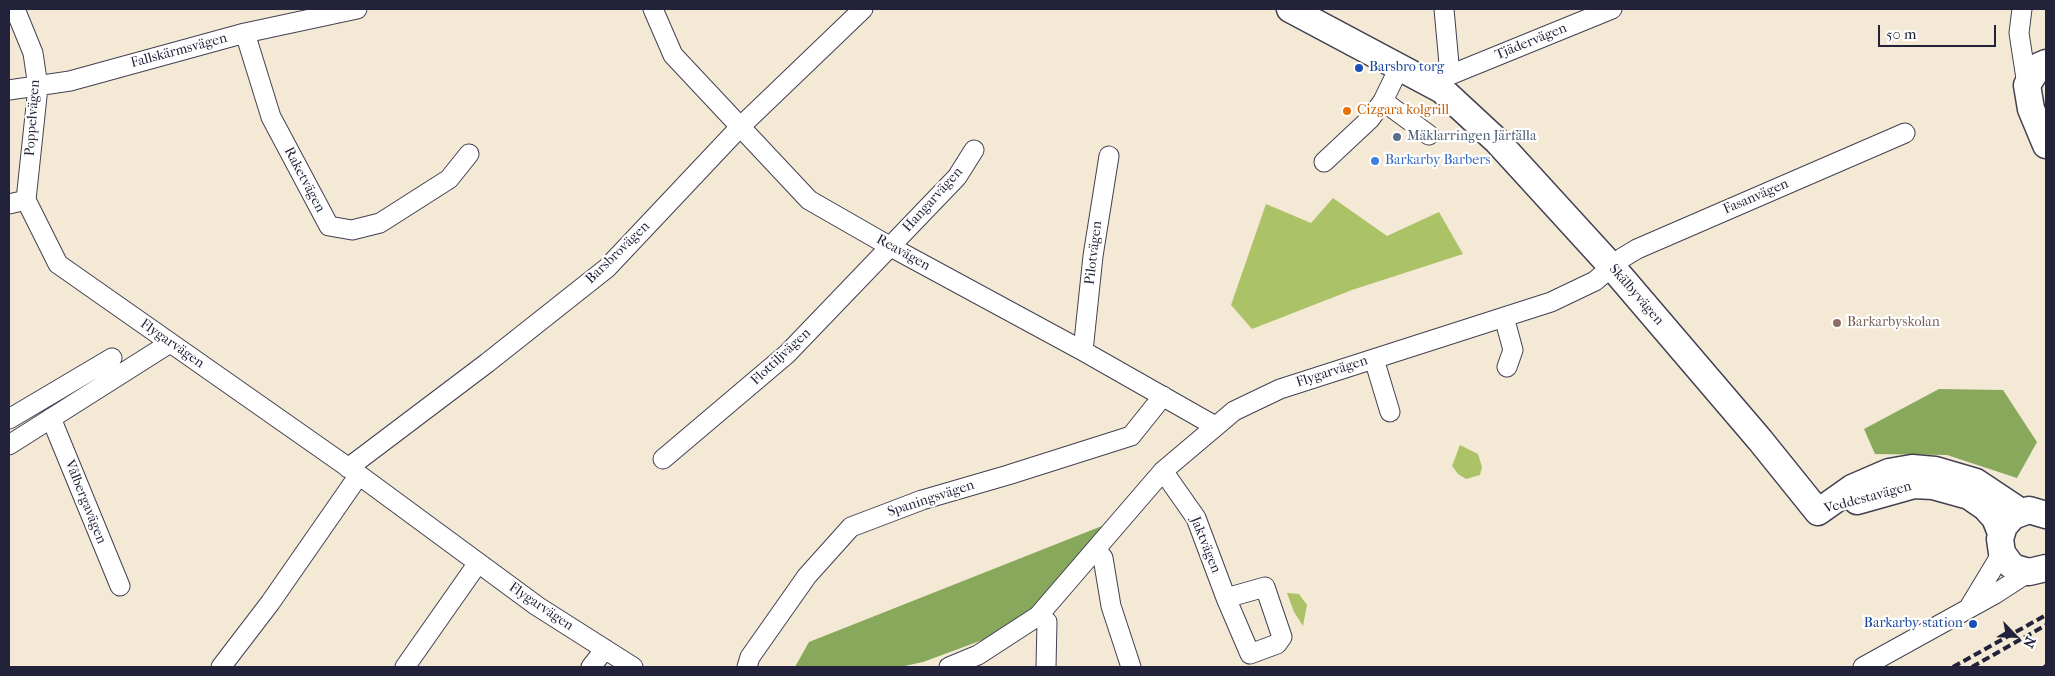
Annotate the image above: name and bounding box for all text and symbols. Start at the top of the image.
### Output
scale bar [1880,15,1998,47]
street label: Tjädervägen [1493,20,1569,64]
text: 50 m [1886,25,1916,43]
street label: Fallskärmsvägen [129,30,229,72]
place label: Barsbro torg [1369,60,1444,76]
marker: Barsbro torg [1353,62,1365,74]
street label: Poppelvägen [22,79,44,157]
place label: Cizgara kolgrill [1357,103,1449,119]
marker: Cizgara kolgrill [1341,105,1353,117]
place label: Mäklarringen Järfälla [1407,129,1536,145]
marker: Mäklarringen Järfälla [1391,131,1403,143]
street label: Raketvägen [280,144,328,216]
place label: Barkarby Barbers [1385,153,1490,169]
marker: Barkarby Barbers [1369,155,1381,167]
street label: Hangarvägen [900,164,966,236]
street label: Fasanvägen [1721,176,1791,218]
street label: Barsbrovägen [582,218,654,288]
street label: Pilotvägen [1082,220,1106,286]
street label: Reavägen [873,231,933,275]
street label: Skälbyvägen [1605,261,1667,329]
place label: Barkarbyskolan [1847,315,1940,331]
street label: Flygarvägen [137,316,207,372]
marker: Barkarbyskolan [1831,317,1843,329]
street label: Flottiljvägen [748,325,814,389]
street label: Flygarvägen [1294,353,1370,391]
street label: Vålbergavägen [61,458,109,546]
street label: Spaningsvägen [886,477,976,521]
street label: Veddestavägen [1823,478,1913,518]
street label: Jaktvägen [1186,514,1224,576]
street label: Flygarvägen [506,579,576,635]
north arrow [1990,611,2040,661]
place label: Barkarby station [1864,616,1963,632]
marker: Barkarby station [1967,618,1979,630]
text: N [2019,634,2039,651]

